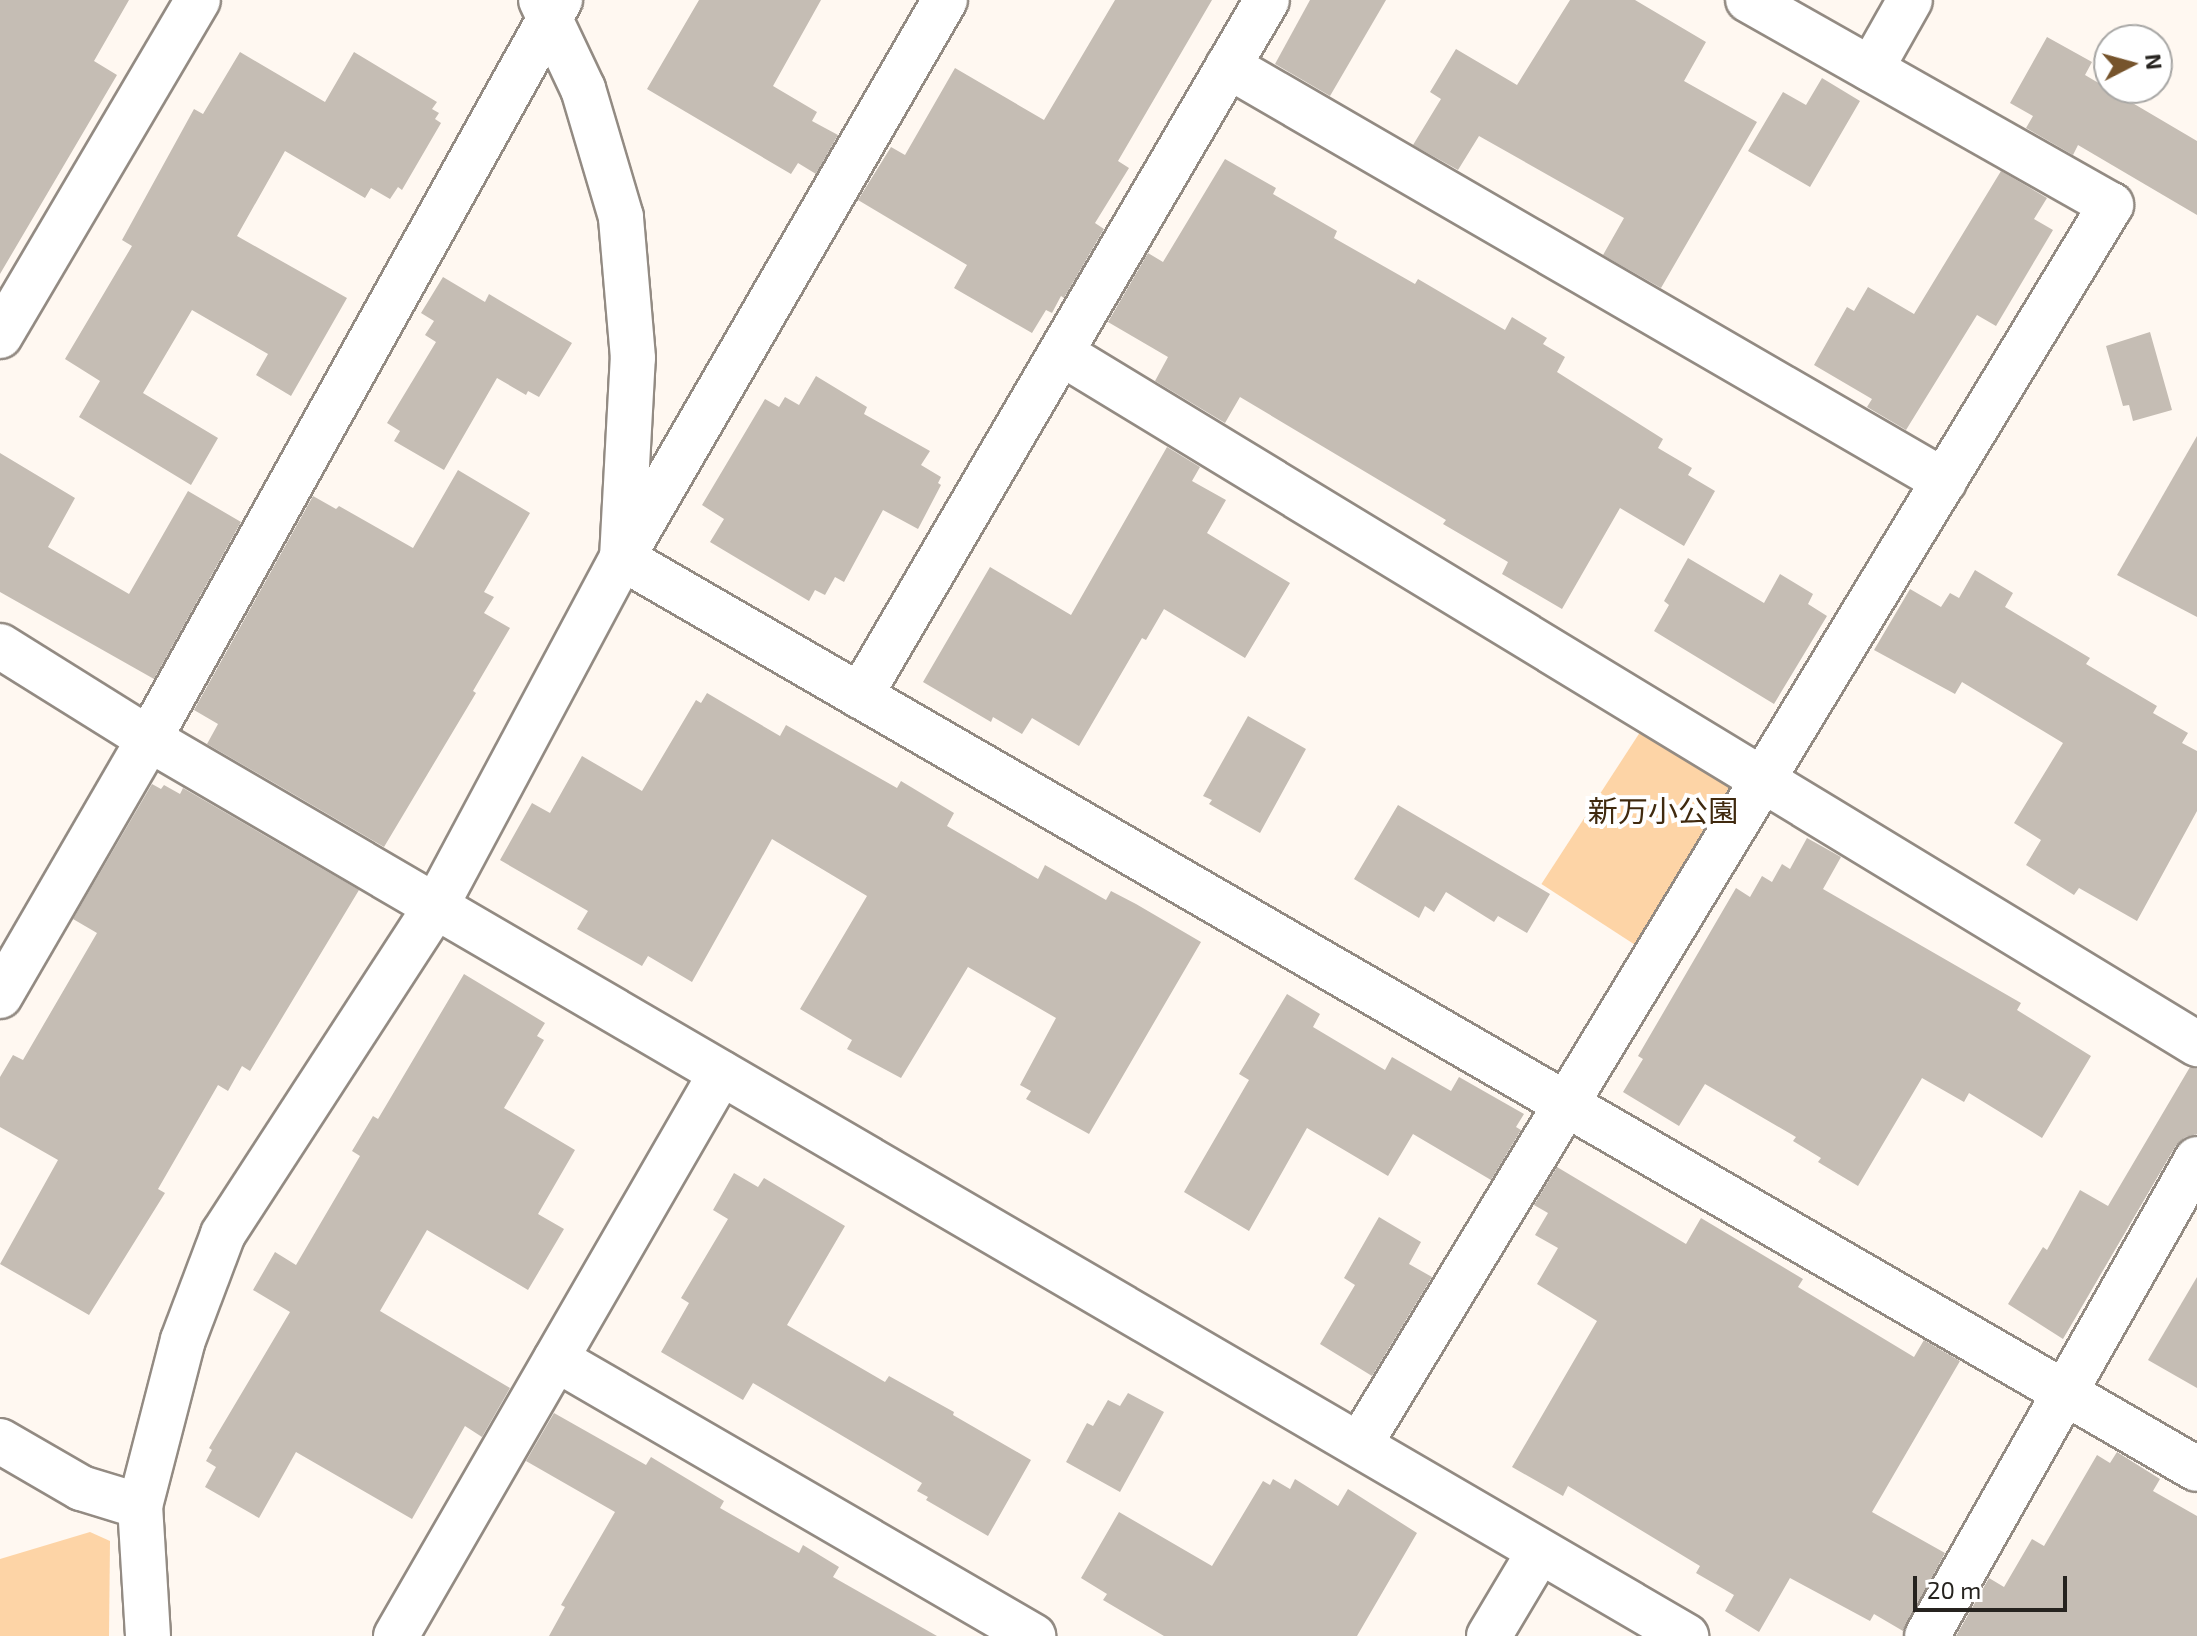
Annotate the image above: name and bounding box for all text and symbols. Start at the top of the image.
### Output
north arrow [2093,24,2173,104]
text: N [2141,52,2169,71]
park label: 新万小公園 [1588,792,1738,828]
scale bar [1917,1560,2071,1610]
text: 20 m [1927,1575,1981,1604]

